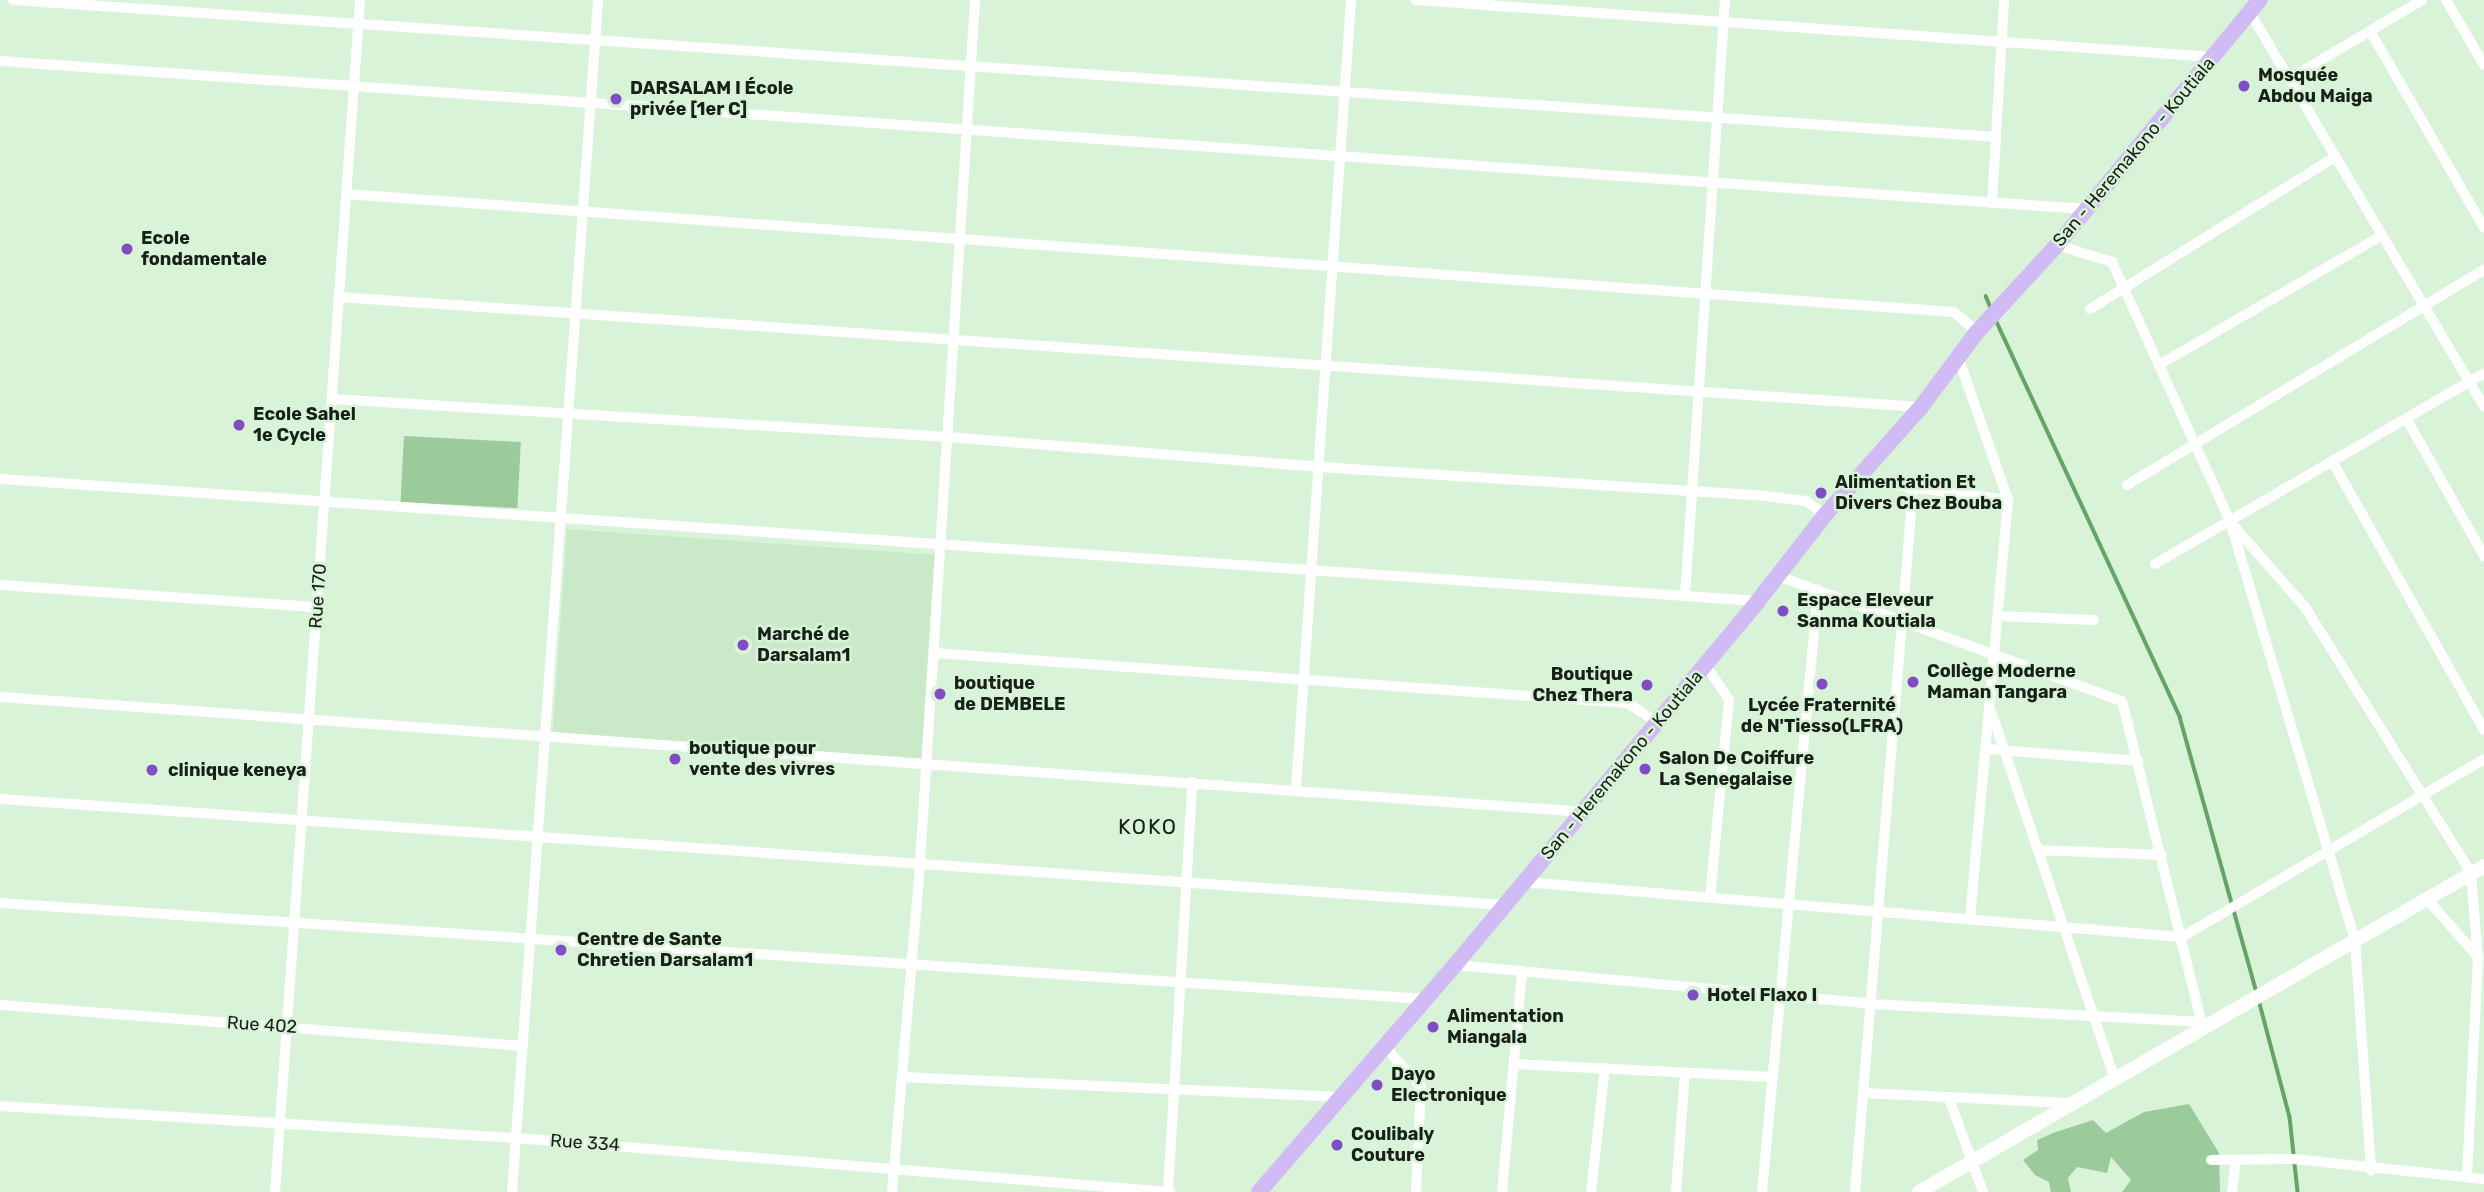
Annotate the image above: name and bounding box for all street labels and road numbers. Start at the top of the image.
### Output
street label: San - Heremakono - Koutiala [2049,53,2219,251]
street label: Rue 170 [305,563,331,629]
street label: San - Heremakono - Koutiala [1537,666,1707,864]
street label: Rue 402 [226,1012,298,1038]
street label: Rue 334 [549,1130,621,1156]

